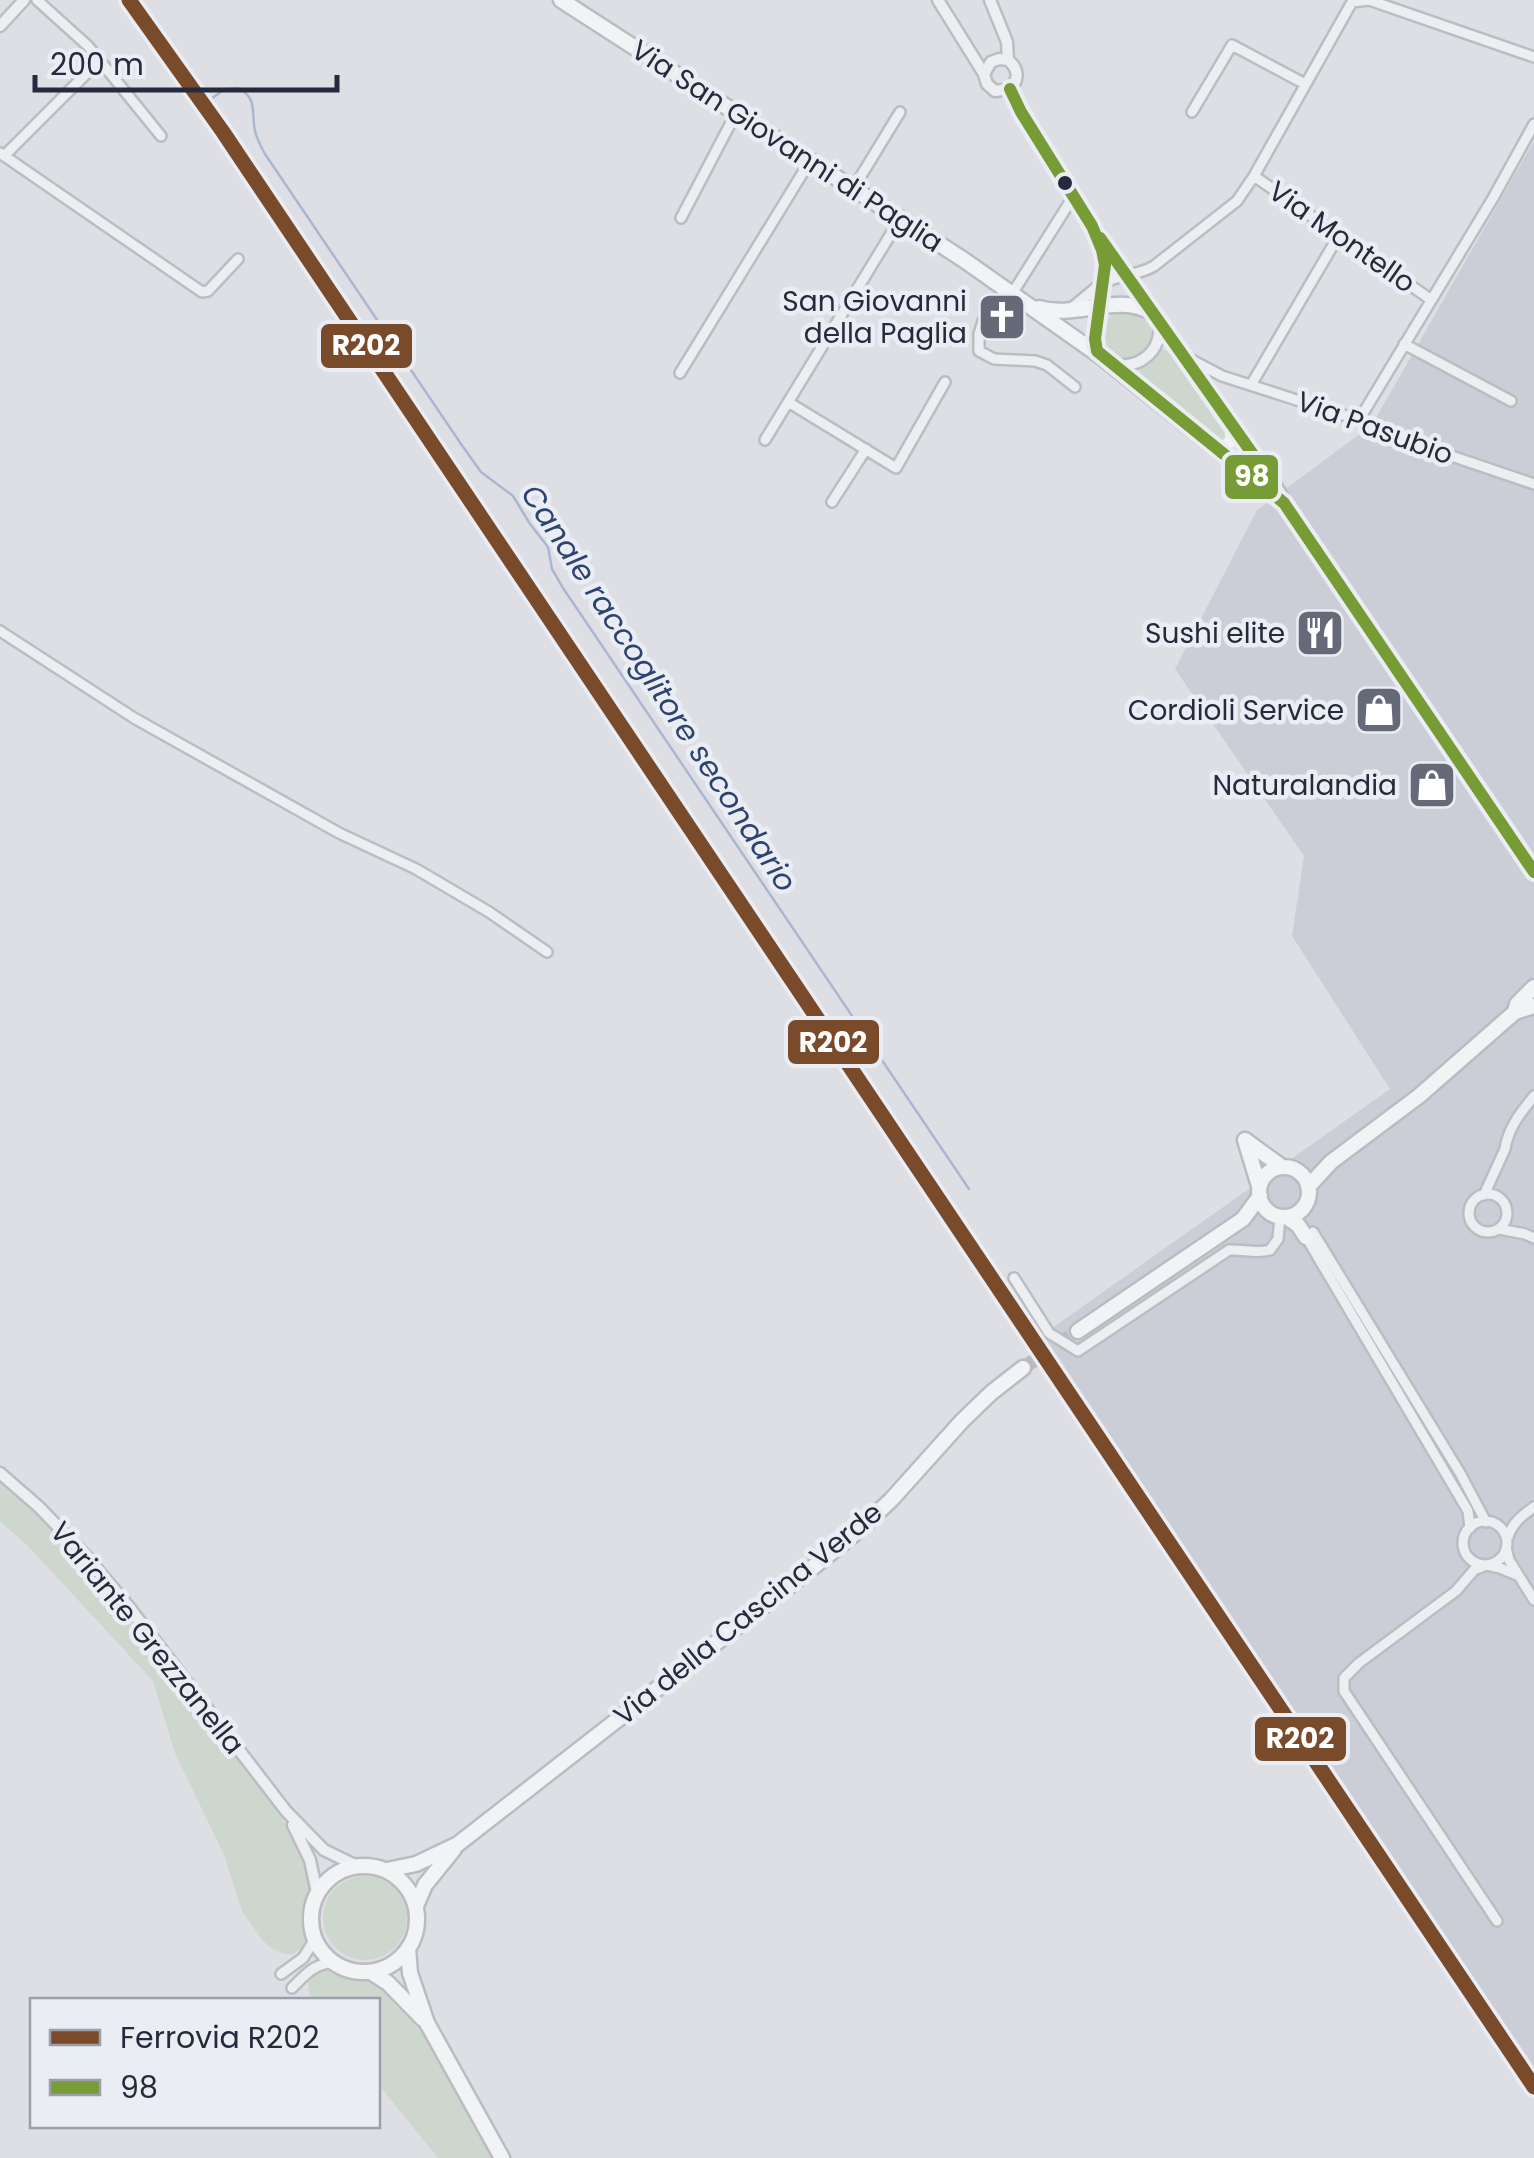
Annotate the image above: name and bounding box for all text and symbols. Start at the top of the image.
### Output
scale bar [35,30,338,92]
street label: Via San Giovanni di Paglia [624,30,950,262]
text: 200 m [50,43,144,86]
street label: Via Montello [1261,172,1423,302]
unlabelled marker [1055,173,1075,193]
place label: San Giovanni della Paglia [782,282,967,353]
church icon: San Giovanni della Paglia [976,291,1028,343]
line badge: R202 [319,322,414,370]
text: R202 [332,326,400,365]
street label: Via Pasubio [1291,382,1459,474]
line badge: 98 [1223,453,1280,501]
text: 98 [1234,457,1270,496]
water label: Canale raccoglitore secondario [511,476,807,900]
restaurant icon: Sushi elite [1294,607,1346,659]
place label: Sushi elite [1145,614,1285,653]
shop icon: Cordioli Service [1353,684,1405,736]
place label: Cordioli Service [1128,691,1344,730]
shop icon: Naturalandia [1406,759,1458,811]
place label: Naturalandia [1212,766,1397,805]
line badge: R202 [786,1018,881,1066]
text: R202 [799,1023,867,1062]
street label: Via della Cascina Verde [606,1493,890,1735]
street label: Variante Grezzanella [41,1513,253,1763]
line badge: R202 [1253,1715,1348,1763]
text: R202 [1266,1719,1334,1758]
legend [30,1998,380,2128]
text: Ferrovia R202 [120,2016,319,2059]
text: 98 [120,2066,158,2109]

